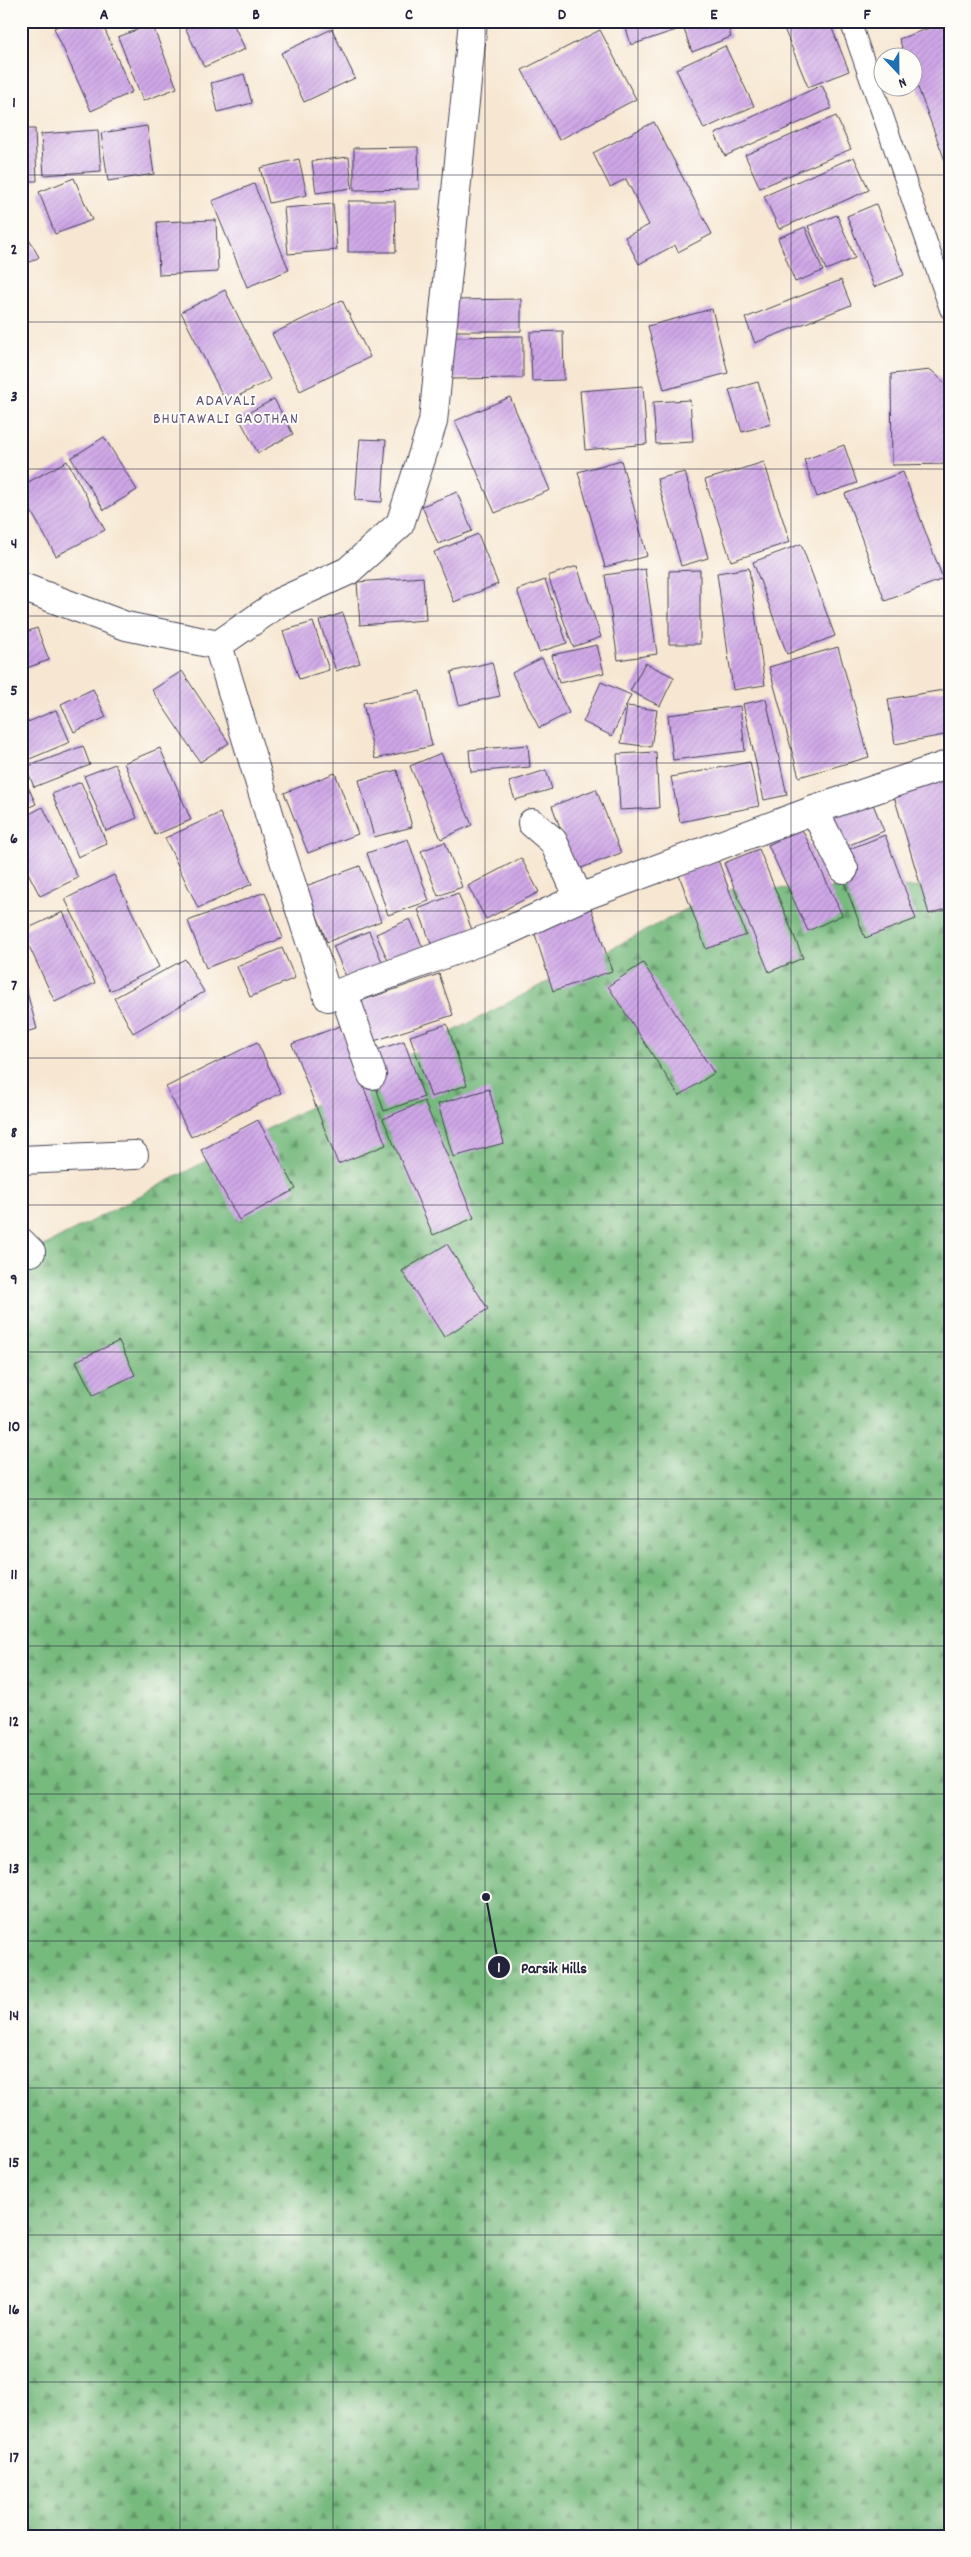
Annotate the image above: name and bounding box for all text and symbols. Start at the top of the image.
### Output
text: A [100,4,109,27]
text: B [252,4,260,27]
text: C [405,4,413,27]
text: D [558,4,567,27]
text: E [710,4,718,27]
text: F [863,4,871,27]
north arrow [874,48,924,98]
text: N [895,72,909,93]
text: 1 [12,92,16,115]
text: 2 [11,239,18,262]
text: 3 [10,386,18,409]
district label: ADAVALI BHUTAWALI GAOTHAN [153,390,299,431]
text: 4 [11,533,17,556]
text: 5 [10,680,18,703]
text: 6 [10,828,18,851]
text: 7 [11,975,17,998]
text: 8 [11,1122,18,1145]
text: 9 [10,1269,18,1292]
text: 10 [8,1416,20,1439]
text: 11 [10,1564,18,1587]
text: 12 [9,1711,19,1734]
text: 13 [9,1858,19,1881]
callout: Parsik Hills [486,1952,597,1983]
text: 1 [497,1958,501,1980]
text: Parsik Hills [521,1958,587,1981]
text: 14 [9,2005,19,2028]
text: 15 [9,2152,19,2175]
text: 16 [8,2299,20,2322]
text: 17 [9,2447,19,2470]

